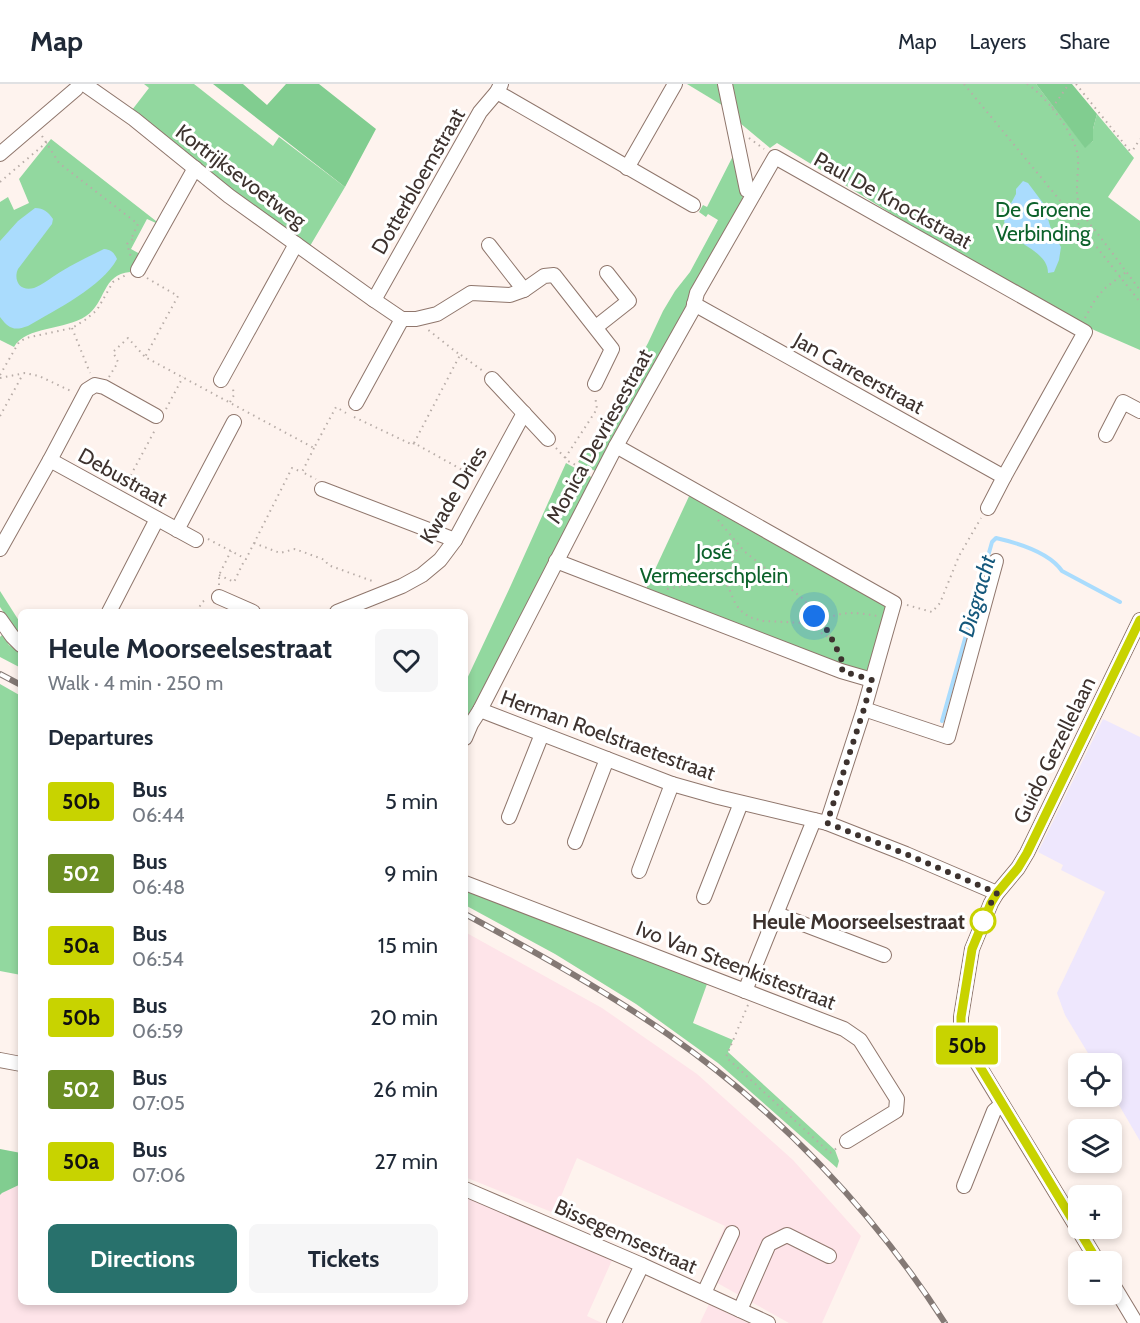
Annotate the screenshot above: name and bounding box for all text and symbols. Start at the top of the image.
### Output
text: Map [30,24,83,58]
text: Map [898,29,937,54]
text: Layers [970,29,1026,54]
text: Share [1059,29,1110,54]
street label: Dotterbloemstraat [366,104,470,258]
street label: Kortrijksevoetweg [170,119,311,234]
street label: Paul De Knockstraat [810,146,976,254]
park label: De Groene Verbinding [995,197,1091,246]
street label: Jan Carreerstraat [789,326,929,419]
street label: Monica Devriesestraat [541,344,657,528]
street label: Debustraat [74,442,172,512]
street label: Kwade Dries [414,442,492,548]
park label: José Vermeerschplein [640,539,788,588]
water label: Disgracht [953,551,1002,640]
your location [799,601,829,631]
button: heart [375,629,438,692]
text: Heule Moorseelsestraat [48,631,332,665]
text: Walk · 4 min · 250 m [48,671,223,695]
street label: Guido Gezellelaan [1008,673,1100,827]
street label: Herman Roelstraetestraat [497,685,719,785]
text: Departures [48,724,153,751]
text: Bus [132,776,167,803]
text: 5 min [385,788,438,815]
text: 50b [62,789,100,814]
text: 06:44 [132,803,185,827]
text: Bus [132,848,167,875]
text: 9 min [384,860,438,887]
text: 502 [62,861,100,886]
text: 06:48 [132,875,185,899]
marker: Heule Moorseelsestraat [970,908,996,934]
place label: Heule Moorseelsestraat [752,909,965,934]
street label: Ivo Van Steenkistestraat [633,915,839,1015]
text: Bus [132,920,167,947]
text: 15 min [378,932,438,959]
text: 50a [63,933,99,958]
text: 06:54 [132,947,184,971]
text: Bus [132,992,167,1019]
text: 20 min [370,1004,438,1031]
text: 50b [62,1005,100,1030]
text: 06:59 [132,1019,184,1043]
line badge: 50b [932,1026,1002,1064]
text: 50b [948,1033,986,1058]
map controls [1068,1053,1122,1305]
button: locate [1068,1053,1122,1107]
text: Bus [132,1064,167,1091]
text: 26 min [373,1076,438,1103]
text: 502 [62,1077,100,1102]
text: 07:05 [132,1091,185,1115]
button: layers [1068,1119,1122,1173]
text: Bus [132,1136,167,1163]
text: 27 min [374,1148,438,1175]
text: 50a [63,1149,99,1174]
text: 07:06 [132,1163,185,1187]
button: + [1068,1185,1122,1239]
street label: Bissegemsestraat [551,1193,701,1279]
button: Directions [48,1224,237,1293]
button: Tickets [249,1224,438,1293]
button: − [1068,1251,1122,1305]

